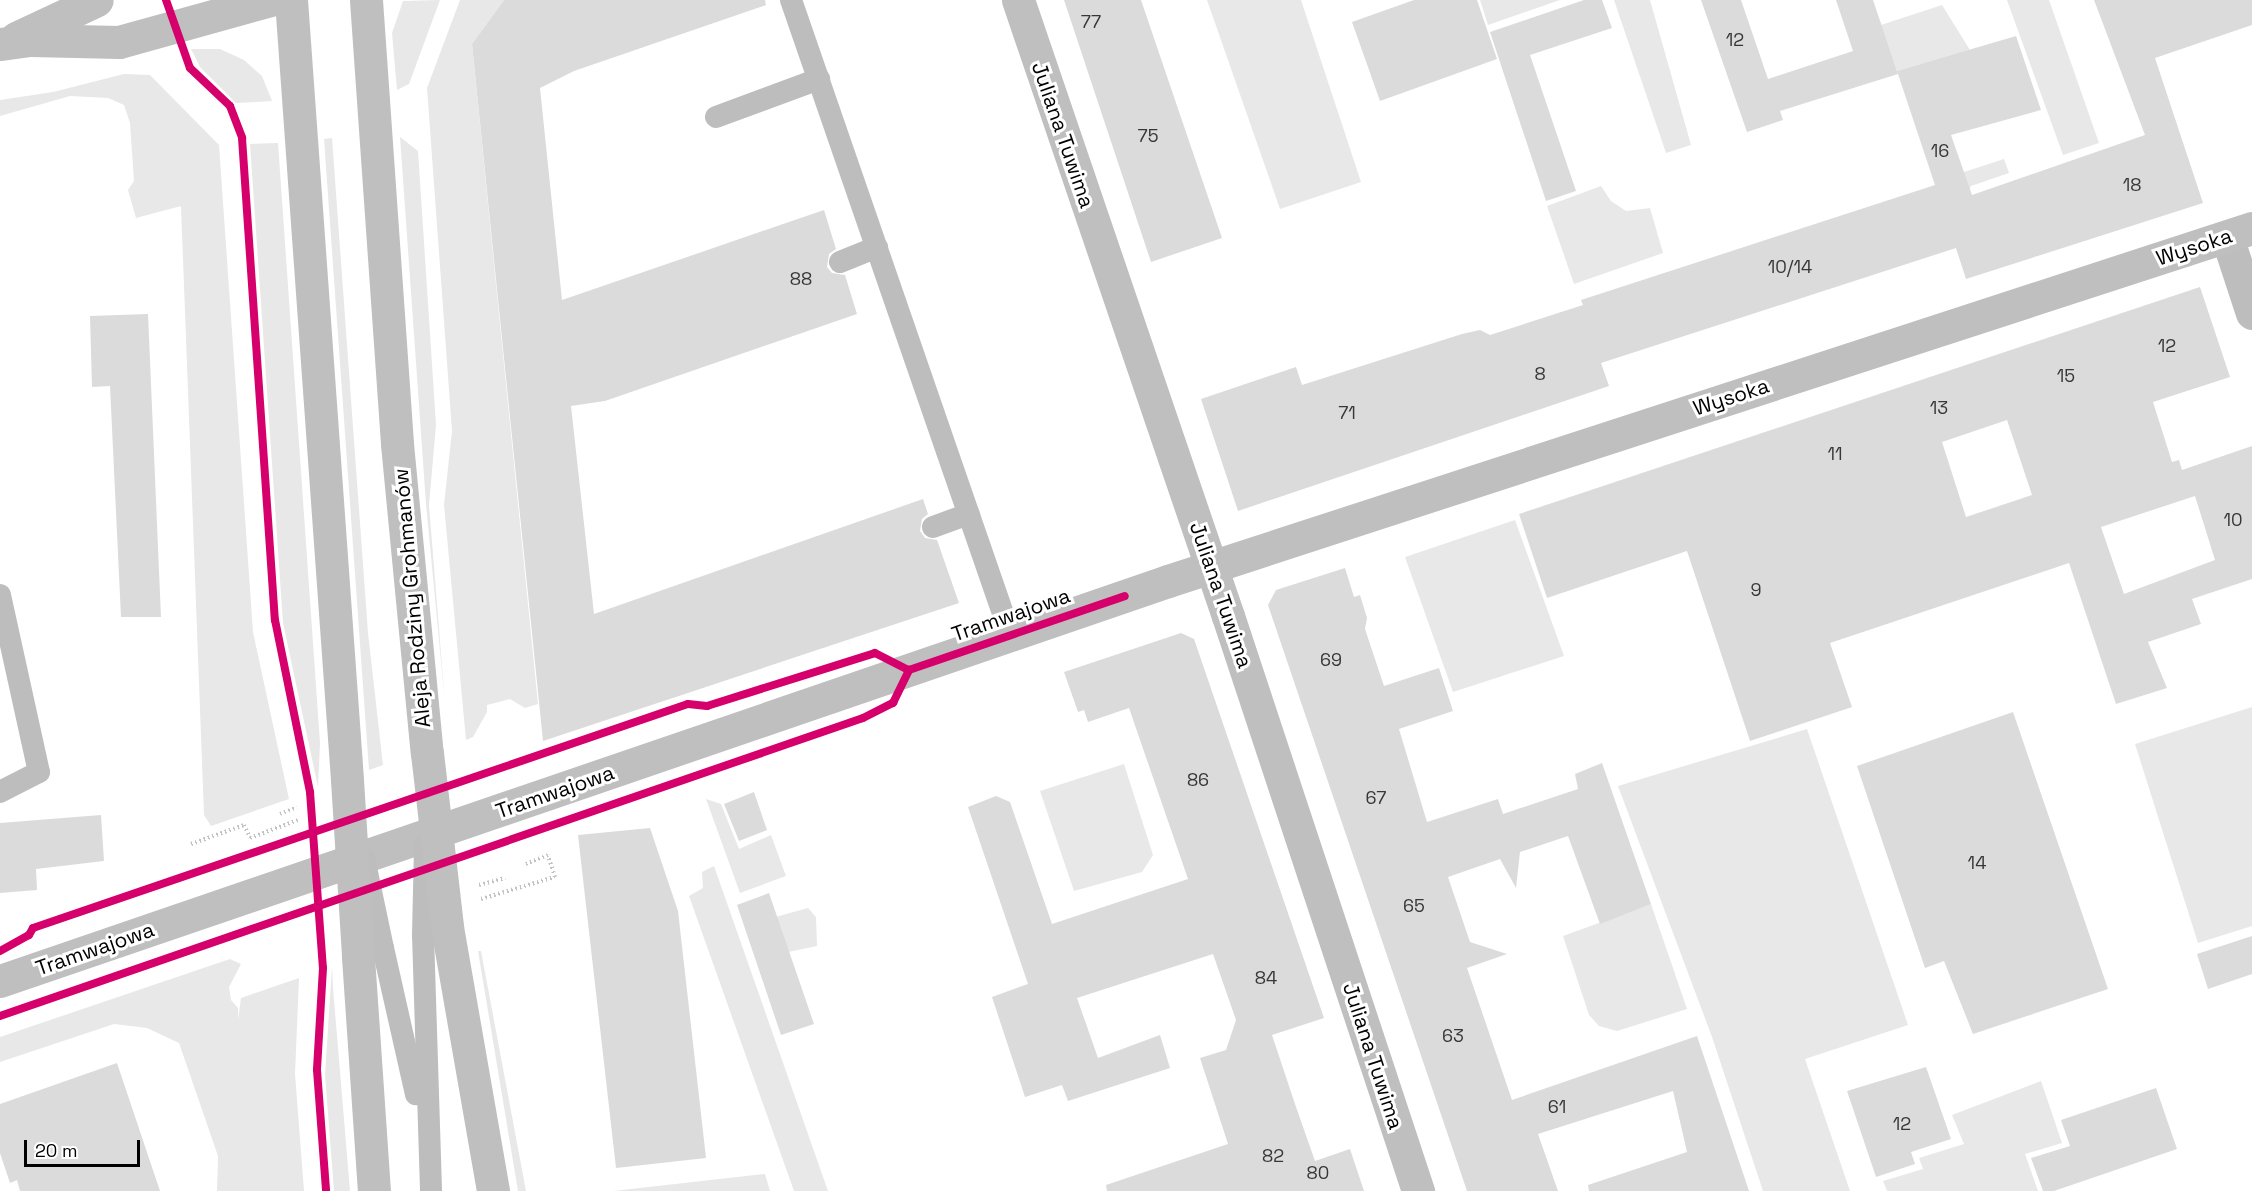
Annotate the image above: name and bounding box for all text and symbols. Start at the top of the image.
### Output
house number: 77 [1081,11,1101,33]
house number: 12 [1726,29,1744,51]
street label: Juliana Tuwima [1026,58,1100,212]
house number: 75 [1138,125,1158,147]
house number: 16 [1931,140,1949,162]
house number: 18 [2123,174,2141,196]
street label: Wysoka [2153,223,2235,271]
house number: 10/14 [1768,256,1812,278]
house number: 88 [790,268,812,290]
house number: 12 [2158,335,2176,357]
house number: 8 [1534,363,1546,385]
house number: 15 [2057,365,2075,387]
street label: Wysoka [1690,373,1772,421]
house number: 13 [1930,397,1948,419]
house number: 71 [1338,402,1356,424]
house number: 11 [1827,443,1843,465]
street label: Aleja Rodziny Grohmanów [388,467,436,729]
house number: 10 [2223,509,2243,531]
street label: Juliana Tuwima [1184,518,1258,672]
house number: 9 [1750,579,1762,601]
street label: Tramwajowa [948,583,1074,647]
house number: 69 [1320,649,1342,671]
street label: Tramwajowa [492,760,618,824]
house number: 86 [1187,769,1209,791]
house number: 67 [1366,787,1386,809]
house number: 14 [1968,852,1986,874]
house number: 65 [1403,895,1425,917]
street label: Tramwajowa [32,917,158,981]
house number: 84 [1255,967,1277,989]
street label: Juliana Tuwima [1337,979,1409,1133]
house number: 63 [1442,1025,1464,1047]
house number: 61 [1548,1096,1566,1118]
house number: 12 [1893,1113,1911,1135]
scale bar [27,1128,142,1166]
text: 20 m [35,1139,78,1162]
house number: 82 [1262,1145,1284,1167]
house number: 80 [1307,1162,1329,1184]

